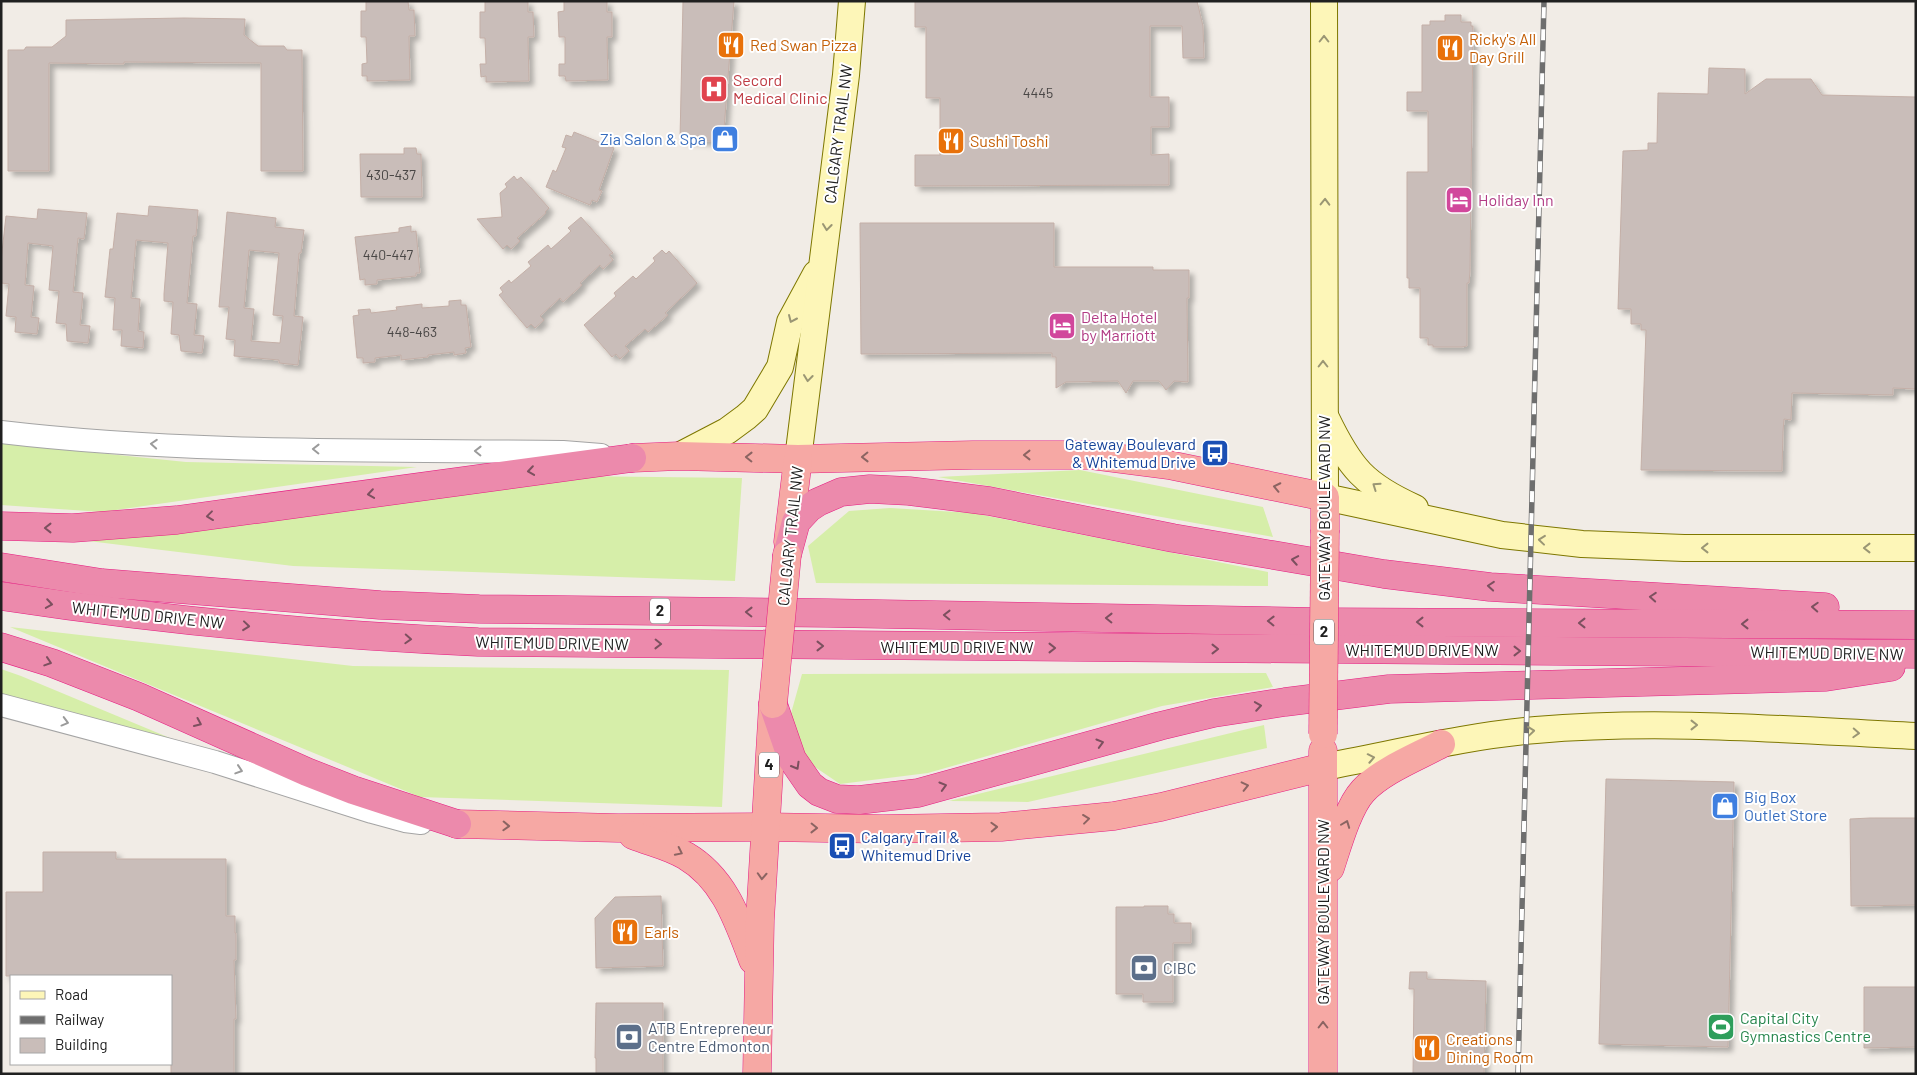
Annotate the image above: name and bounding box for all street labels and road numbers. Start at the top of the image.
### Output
street label: CALGARY TRAIL NW [820,63,855,205]
street label: GATEWAY BOULEVARD NW [1314,415,1333,601]
street label: CALGARY TRAIL NW [773,465,806,607]
street label: WHITEMUD DRIVE NW [71,597,225,632]
road number: 2 [650,598,670,624]
road number: 2 [1314,620,1334,644]
street label: WHITEMUD DRIVE NW [475,632,629,653]
street label: WHITEMUD DRIVE NW [880,637,1034,656]
street label: WHITEMUD DRIVE NW [1345,640,1499,659]
street label: WHITEMUD DRIVE NW [1750,642,1904,663]
road number: 4 [759,752,779,778]
street label: GATEWAY BOULEVARD NW [1313,819,1332,1005]

